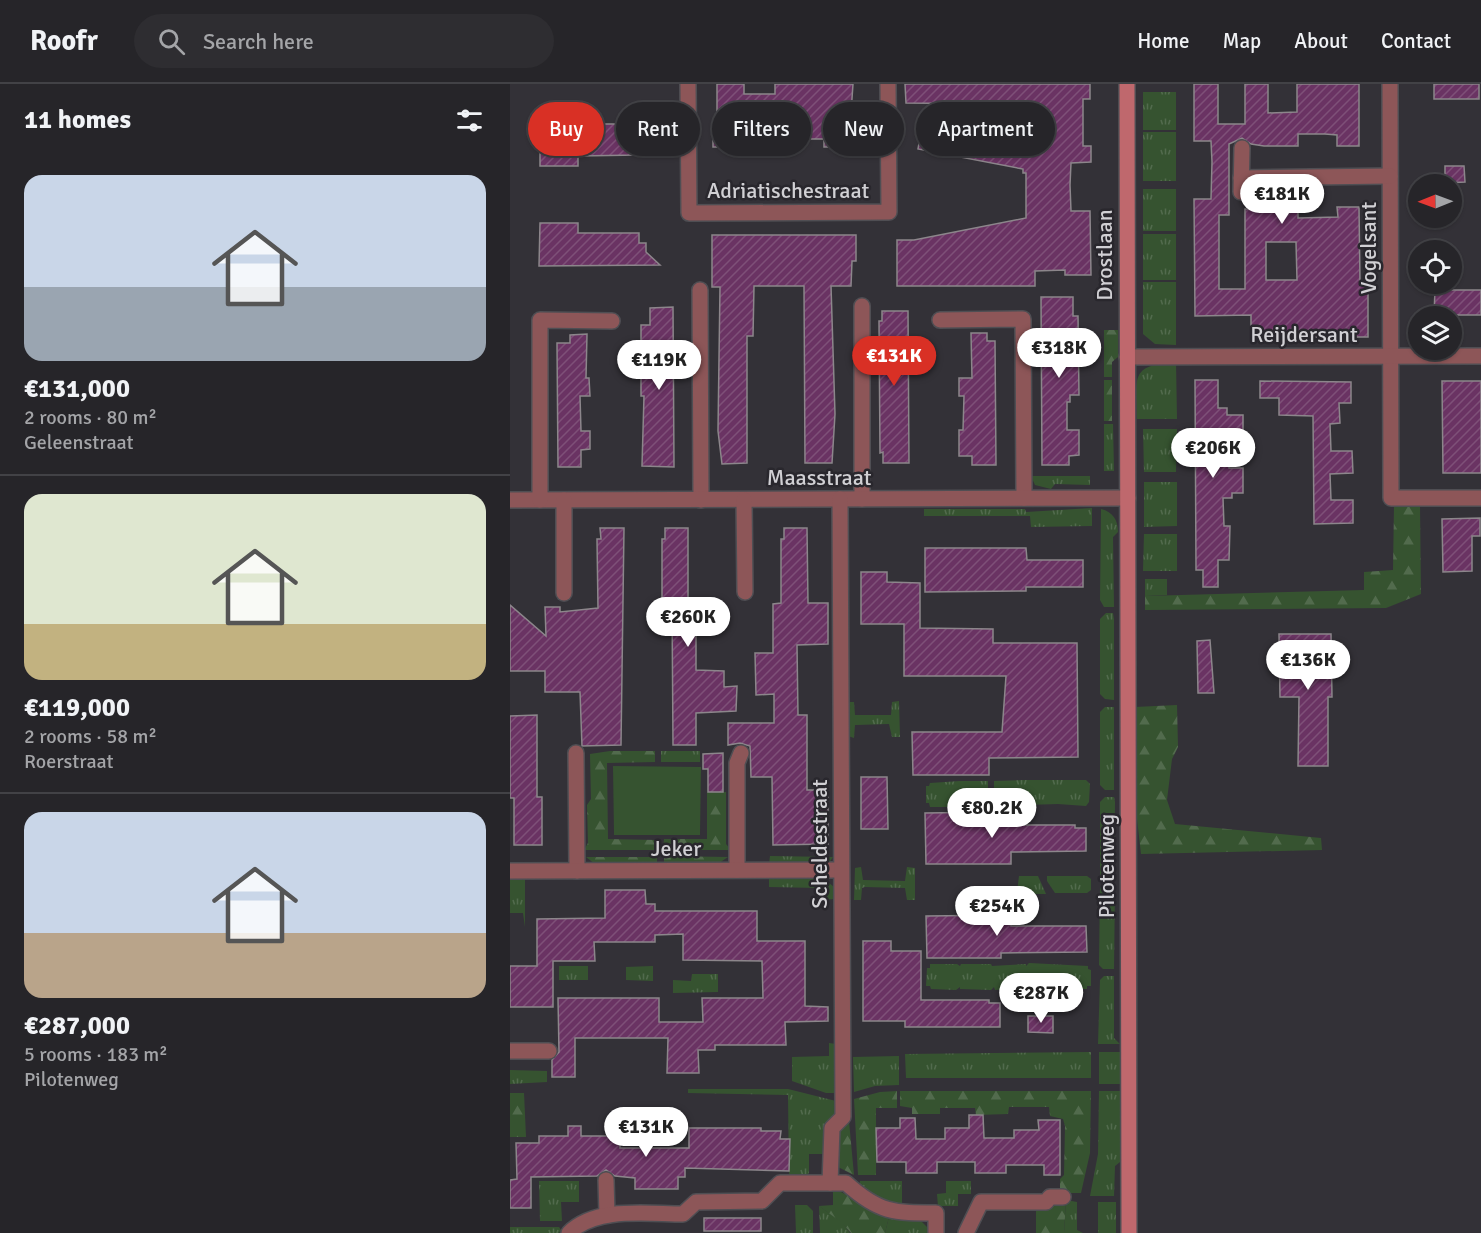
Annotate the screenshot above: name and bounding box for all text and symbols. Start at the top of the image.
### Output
search box [134,14,554,68]
text: Roofr [30,24,98,58]
icon: search [155,25,188,58]
text: Search here [203,28,314,55]
text: Home [1137,28,1190,54]
text: Map [1223,28,1261,54]
text: About [1294,28,1348,54]
text: Contact [1381,28,1451,54]
chip: Buy [528,102,604,156]
chip: Rent [616,102,700,156]
chip: Filters [712,102,811,156]
chip: New [823,102,904,156]
chip: Apartment [916,102,1055,156]
text: 11 homes [24,104,131,136]
icon: filters [453,104,486,137]
pin: €181K [1240,174,1324,225]
north arrow [1408,174,1462,228]
map controls [1408,174,1462,360]
street label: Adriatischestraat [707,177,869,204]
text: €181K [1254,181,1310,206]
street label: Vogelsant [1355,201,1382,294]
street label: Drostlaan [1091,209,1118,301]
icon: home [201,214,309,322]
button: locate [1408,240,1462,294]
button: layers [1408,306,1462,360]
street label: Reijdersant [1250,321,1358,348]
pin: €318K [1017,328,1101,379]
text: €318K [1031,335,1087,360]
pin: €131K [852,336,936,387]
pin: €119K [617,340,701,391]
text: €131K [866,343,922,368]
text: €119K [631,347,687,372]
text: €131,000 [24,373,130,405]
text: 2 rooms · 80 m² [24,405,157,430]
pin: €206K [1171,428,1255,479]
text: Geleenstraat [24,430,134,455]
text: €206K [1185,435,1241,460]
street label: Maasstraat [767,464,872,491]
icon: home [201,533,309,641]
pin: €260K [646,597,730,648]
text: €260K [660,604,716,629]
pin: €136K [1266,640,1350,691]
text: €136K [1280,647,1336,672]
text: €119,000 [24,692,130,724]
text: 2 rooms · 58 m² [24,724,157,749]
text: Roerstraat [24,749,114,774]
street label: Scheldestraat [806,779,833,909]
pin: €80.2K [943,788,1041,839]
text: €80.2K [961,795,1023,820]
street label: Pilotenweg [1093,814,1120,918]
street label: Jeker [651,835,701,862]
icon: home [201,851,309,959]
pin: €254K [955,886,1039,937]
text: €254K [969,893,1025,918]
pin: €287K [999,973,1083,1024]
text: €287K [1013,980,1069,1005]
text: €287,000 [24,1010,130,1042]
text: 5 rooms · 183 m² [24,1042,168,1067]
text: Pilotenweg [24,1067,119,1092]
pin: €131K [604,1107,688,1158]
text: €131K [618,1114,674,1139]

